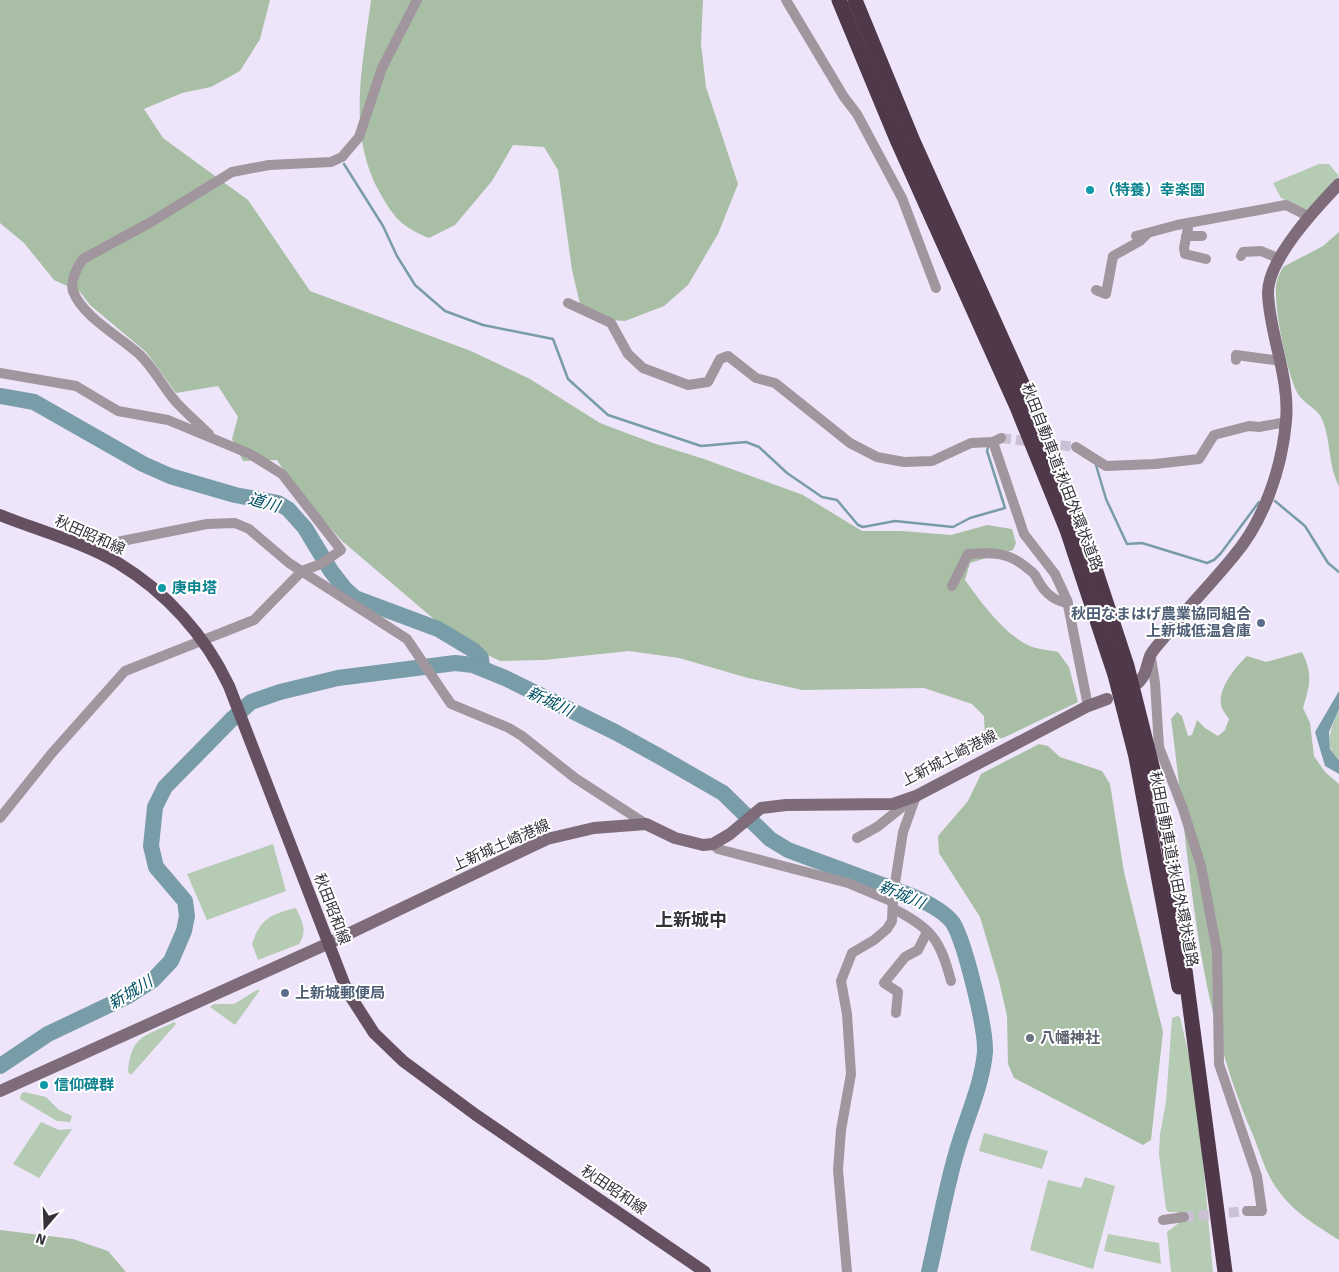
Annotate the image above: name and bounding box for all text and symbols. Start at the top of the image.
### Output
place label: （特養）幸楽園 [1100,181,1205,199]
marker: （特養）幸楽園 [1084,184,1096,196]
street label: 秋田自動車道;秋田外環状道路 [1018,381,1106,573]
water label: 道川 [246,489,284,518]
street label: 秋田昭和線 [52,512,128,558]
place label: 庚申塔 [172,579,217,597]
marker: 庚申塔 [156,582,168,594]
place label: 秋田なまはげ農業協同組合 上新城低温倉庫 [1071,605,1252,640]
marker: 秋田なまはげ農業協同組合 上新城低温倉庫 [1255,617,1267,629]
water label: 新城川 [524,683,577,722]
street label: 上新城土崎港線 [898,726,1000,790]
street label: 秋田自動車道;秋田外環状道路 [1146,770,1202,968]
street label: 上新城土崎港線 [449,815,553,875]
street label: 秋田昭和線 [310,871,354,947]
water label: 新城川 [876,876,929,914]
district label: 上新城中 [655,909,727,931]
water label: 新城川 [105,971,158,1014]
place label: 上新城郵便局 [295,984,385,1002]
marker: 上新城郵便局 [279,987,291,999]
place label: 八幡神社 [1040,1029,1100,1047]
marker: 八幡神社 [1024,1032,1036,1044]
place label: 信仰碑群 [54,1076,114,1094]
marker: 信仰碑群 [38,1079,50,1091]
street label: 秋田昭和線 [578,1162,650,1218]
north arrow [20,1202,70,1252]
text: N [34,1229,48,1248]

